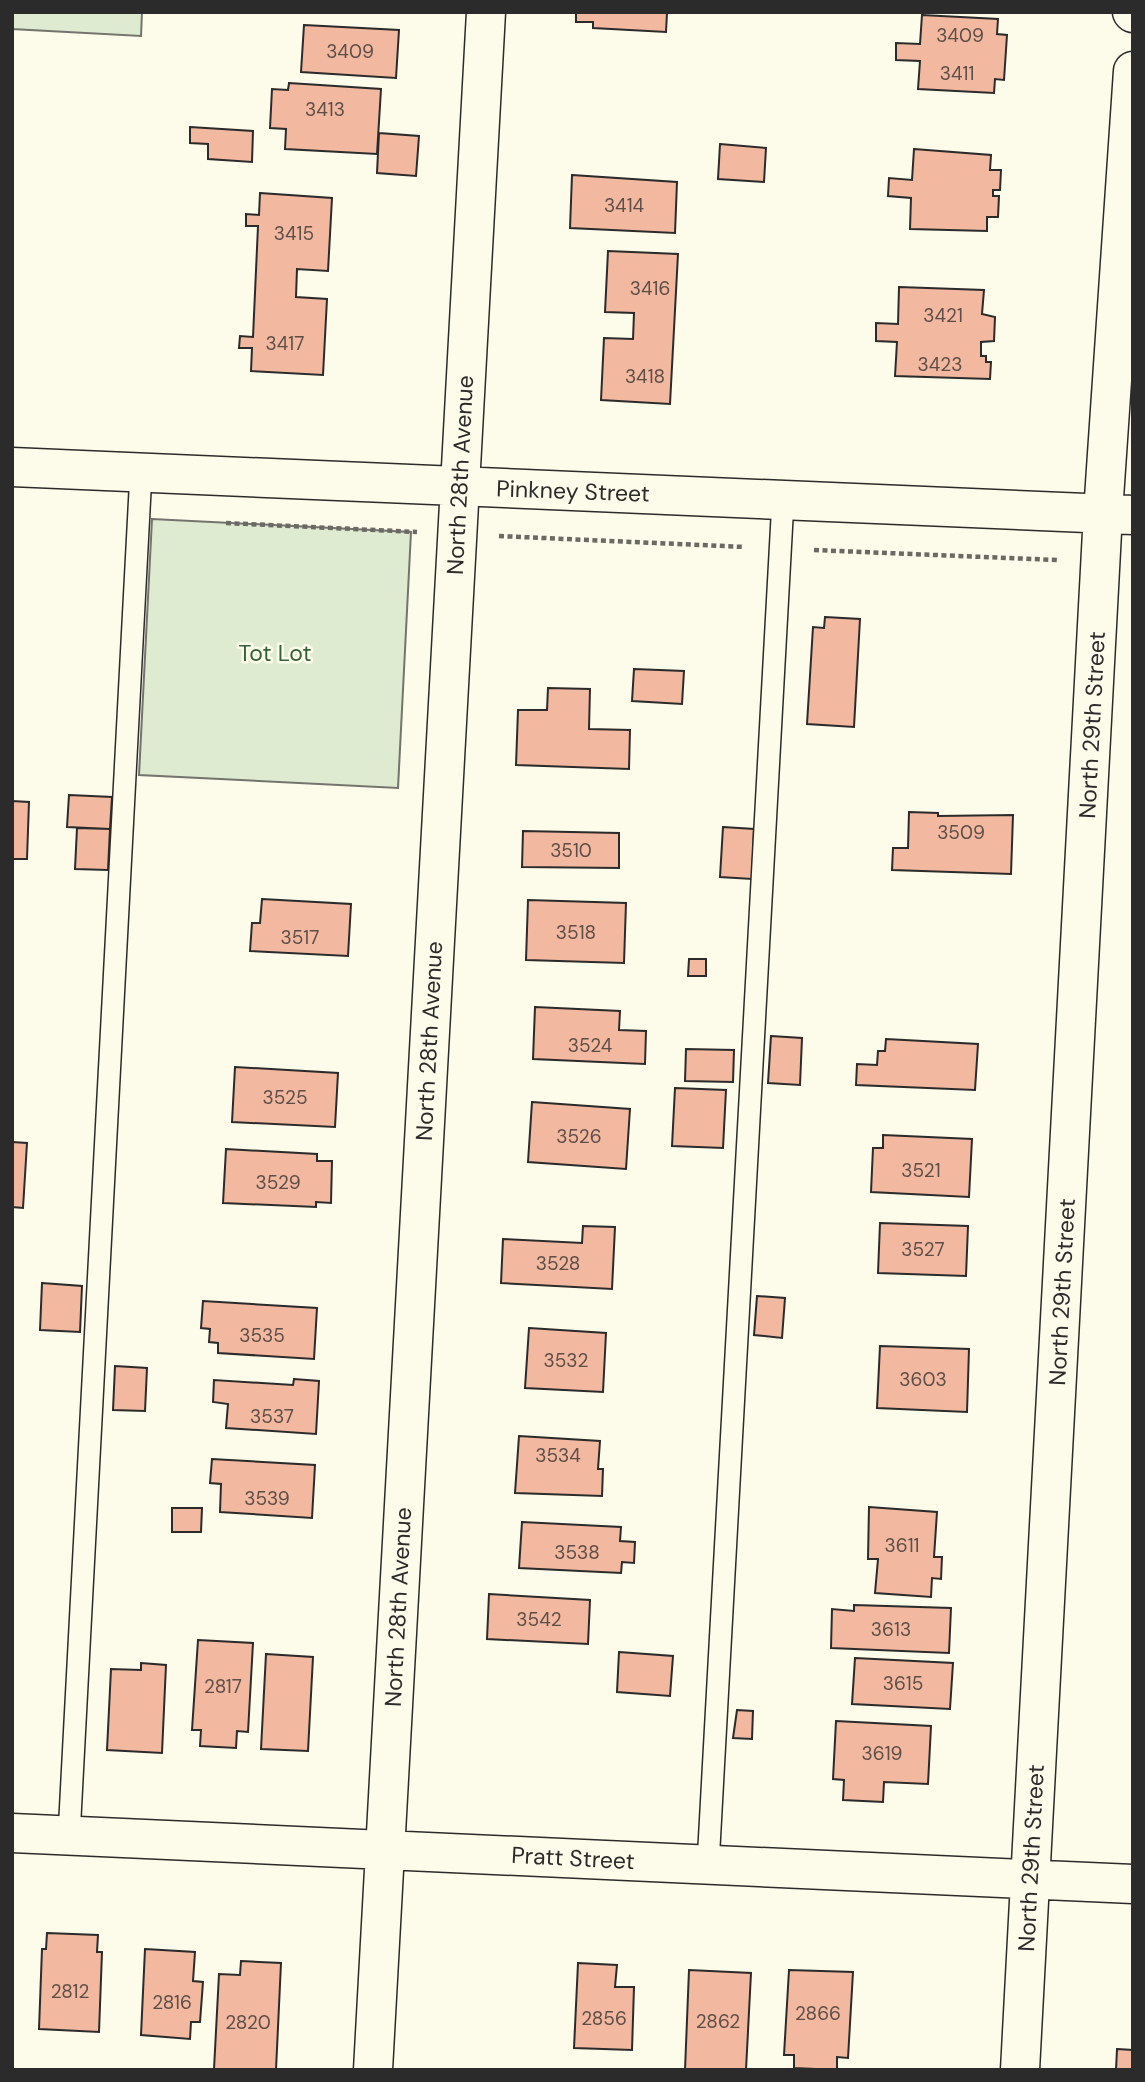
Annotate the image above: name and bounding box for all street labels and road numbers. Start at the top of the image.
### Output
street label: North 28th Avenue [440,374,480,576]
street label: Pinkney Street [496,473,650,509]
street label: North 29th Street [1072,631,1112,819]
street label: North 28th Avenue [409,940,449,1142]
street label: North 29th Street [1042,1198,1082,1386]
street label: North 28th Avenue [378,1506,418,1708]
street label: North 29th Street [1011,1764,1051,1952]
street label: Pratt Street [511,1840,635,1876]

